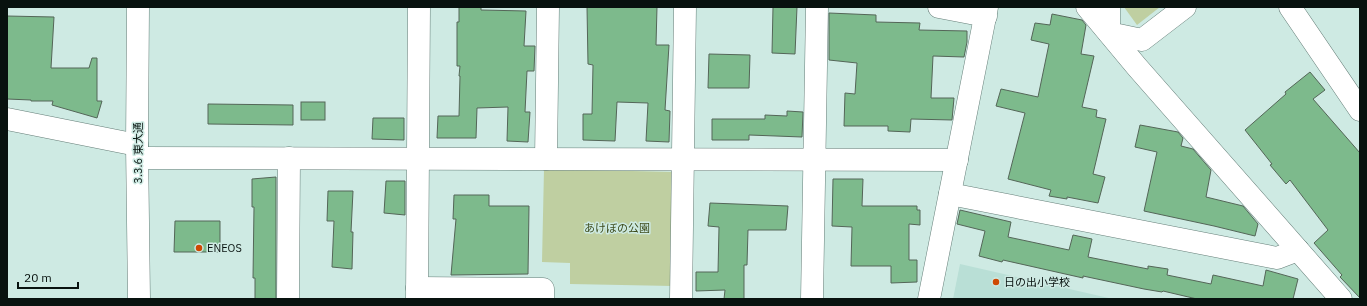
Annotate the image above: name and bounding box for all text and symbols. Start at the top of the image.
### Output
street label: 3.3.6 東大通 [131,122,145,184]
park label: あけぼの公園 [584,221,650,235]
place label: ENEOS [207,241,242,255]
marker: ENEOS [194,243,204,253]
scale bar [18,264,78,290]
text: 20 m [24,270,52,285]
place label: 日の出小学校 [1004,275,1070,289]
marker: 日の出小学校 [991,277,1001,287]

